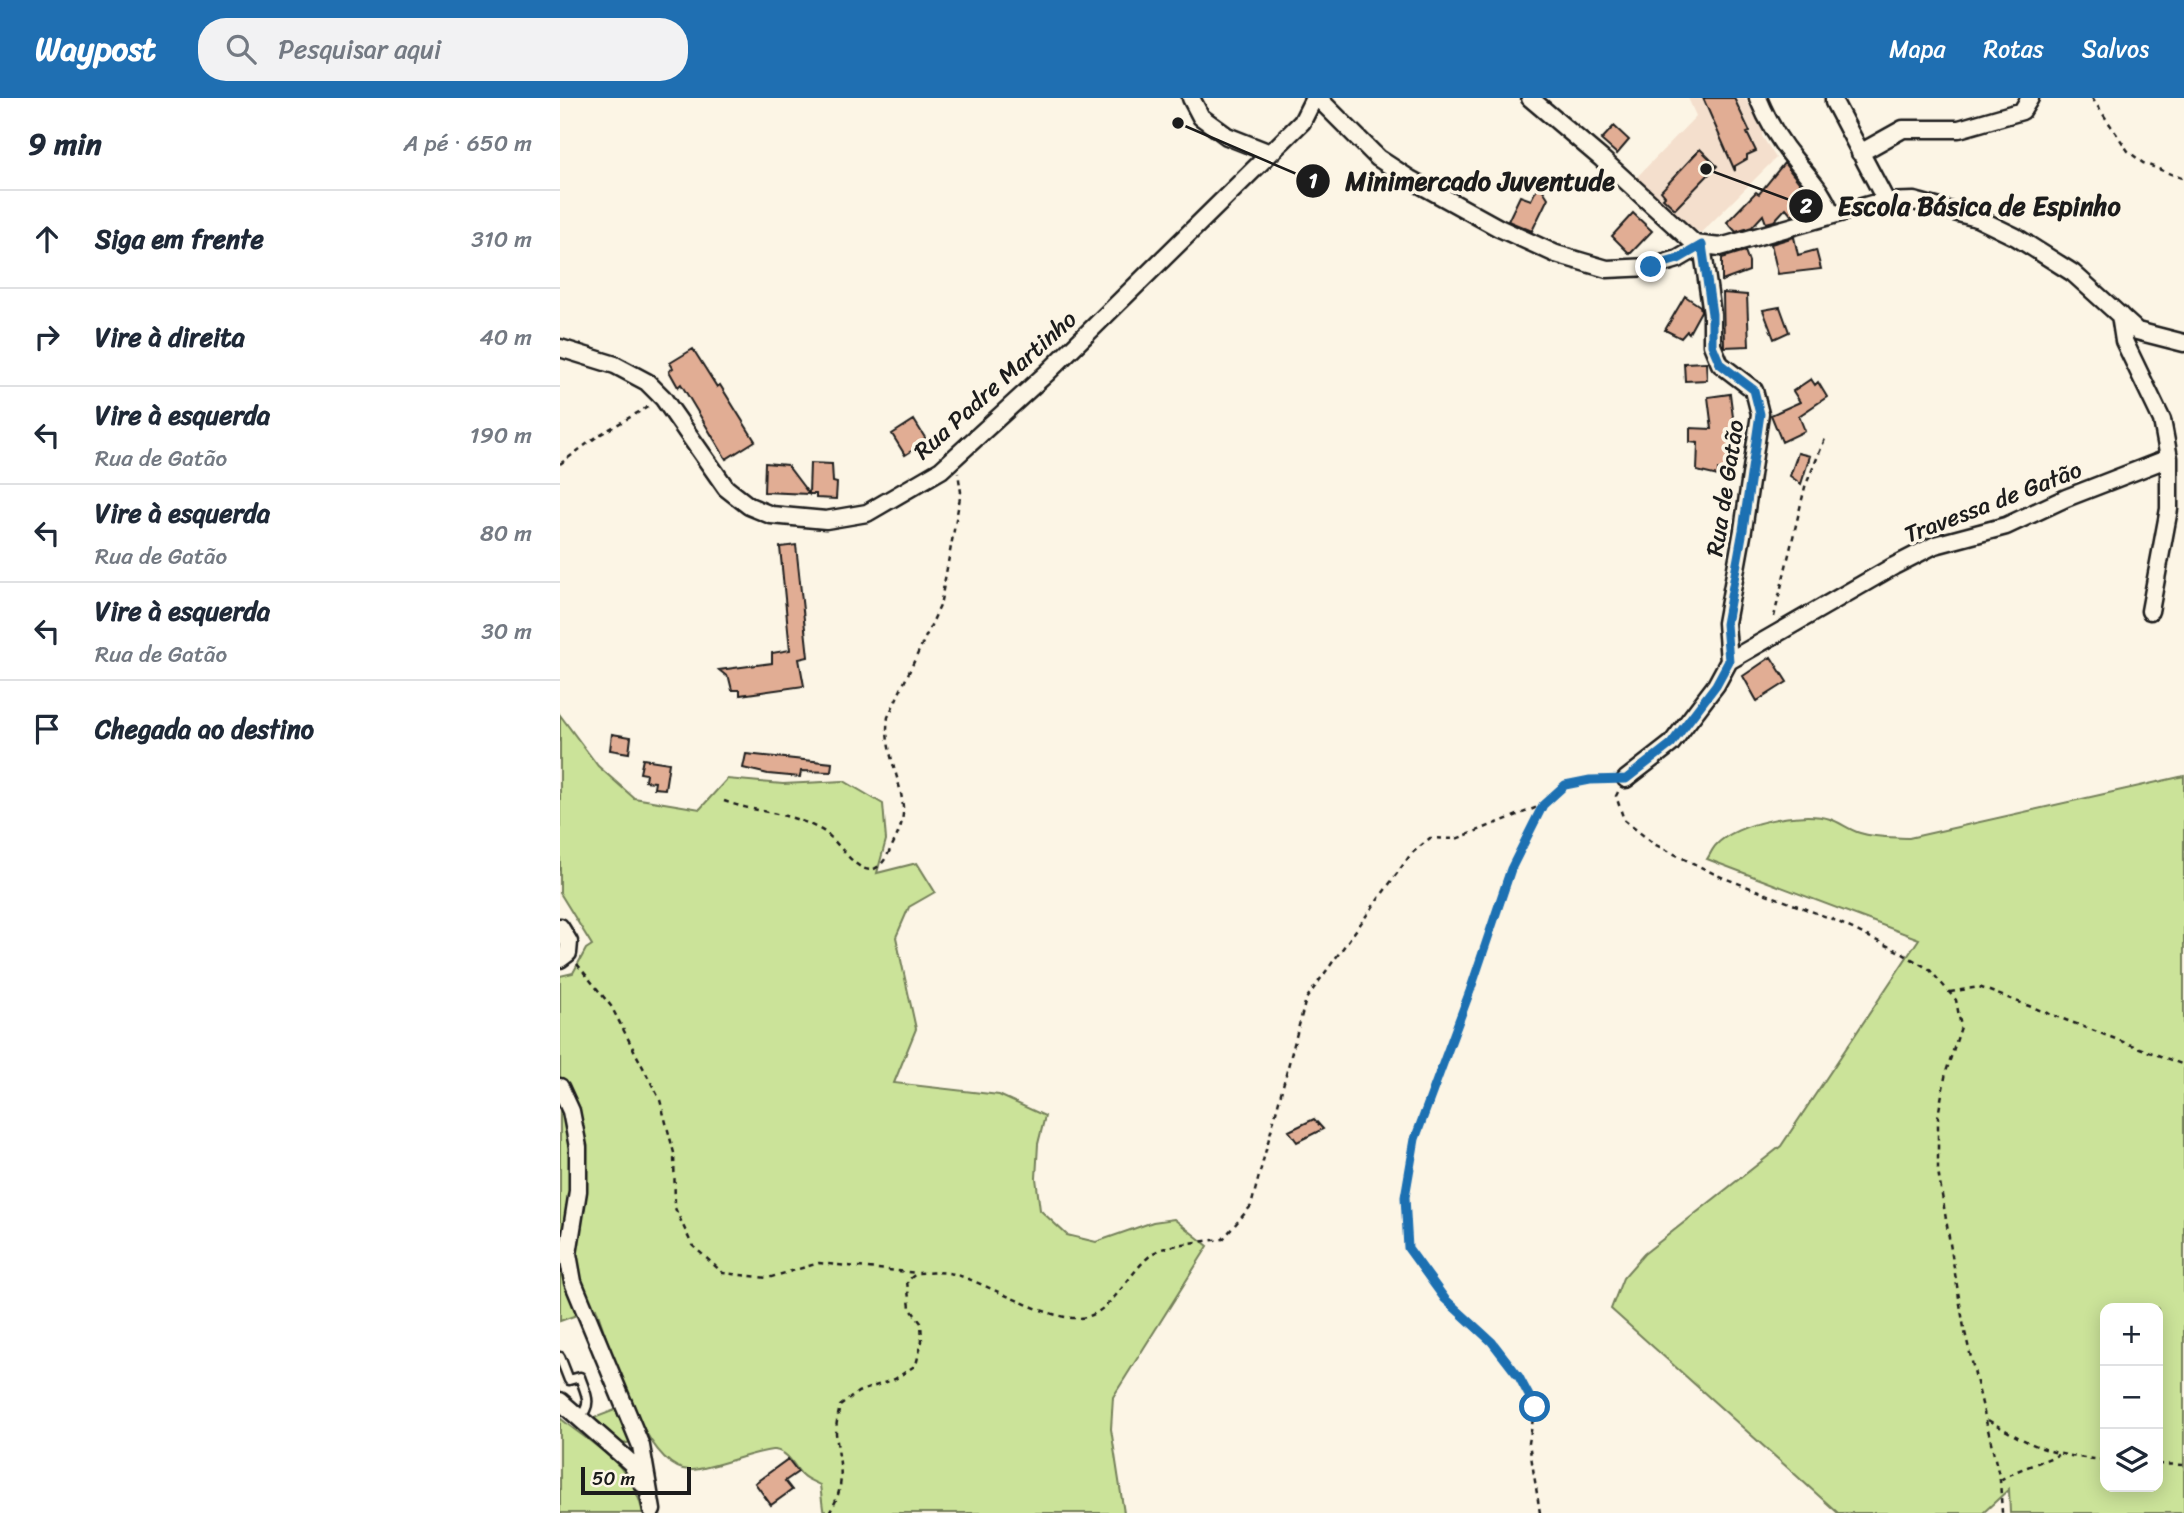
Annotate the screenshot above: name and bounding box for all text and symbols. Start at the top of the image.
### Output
search box [198,18,688,81]
text: Waypost [35,20,156,78]
text: Pesquisar aqui [278,26,441,72]
text: Mapa [1889,28,1946,70]
text: Rotas [1984,28,2044,70]
text: Salvos [2082,28,2149,70]
icon: search [222,30,260,68]
text: 9 min [28,117,102,171]
text: A pé · 650 m [404,123,532,164]
callout: Minimercado Juventude [1296,157,1628,204]
text: Minimercado Juventude [1344,158,1615,204]
text: 1 [1308,162,1318,200]
callout: Escola Básica de Espinho [1789,182,2135,229]
text: Escola Básica de Espinho [1837,183,2121,229]
text: 2 [1799,187,1812,225]
text: Siga em frente [95,216,264,262]
text: 310 m [471,219,532,260]
icon: ahead [28,220,66,258]
route end [1635,251,1666,282]
street label: Rua Padre Martinho [903,299,1087,471]
text: Vire à direita [95,314,245,360]
text: 40 m [479,317,532,358]
icon: right [28,318,66,356]
text: Vire à esquerda [95,392,270,438]
text: 190 m [470,415,532,456]
icon: left [28,416,66,454]
street label: Rua de Gatão [1693,417,1757,559]
text: Rua de Gatão [95,438,227,479]
street label: Travessa de Gatão [1898,449,2088,555]
text: Vire à esquerda [95,490,270,536]
text: 80 m [480,513,532,554]
icon: left [28,514,66,552]
text: Rua de Gatão [95,536,227,577]
text: Vire à esquerda [95,588,270,634]
text: 30 m [481,611,532,652]
icon: left [28,612,66,650]
text: Rua de Gatão [95,634,227,675]
text: Chegada ao destino [95,706,314,752]
icon: arrive [28,710,66,748]
map controls [2100,1303,2163,1492]
button: + [2100,1303,2163,1366]
button: − [2100,1366,2163,1429]
route start [1519,1391,1550,1422]
button: layers [2100,1429,2163,1492]
text: 50 m [592,1462,635,1495]
scale bar [581,1464,691,1496]

